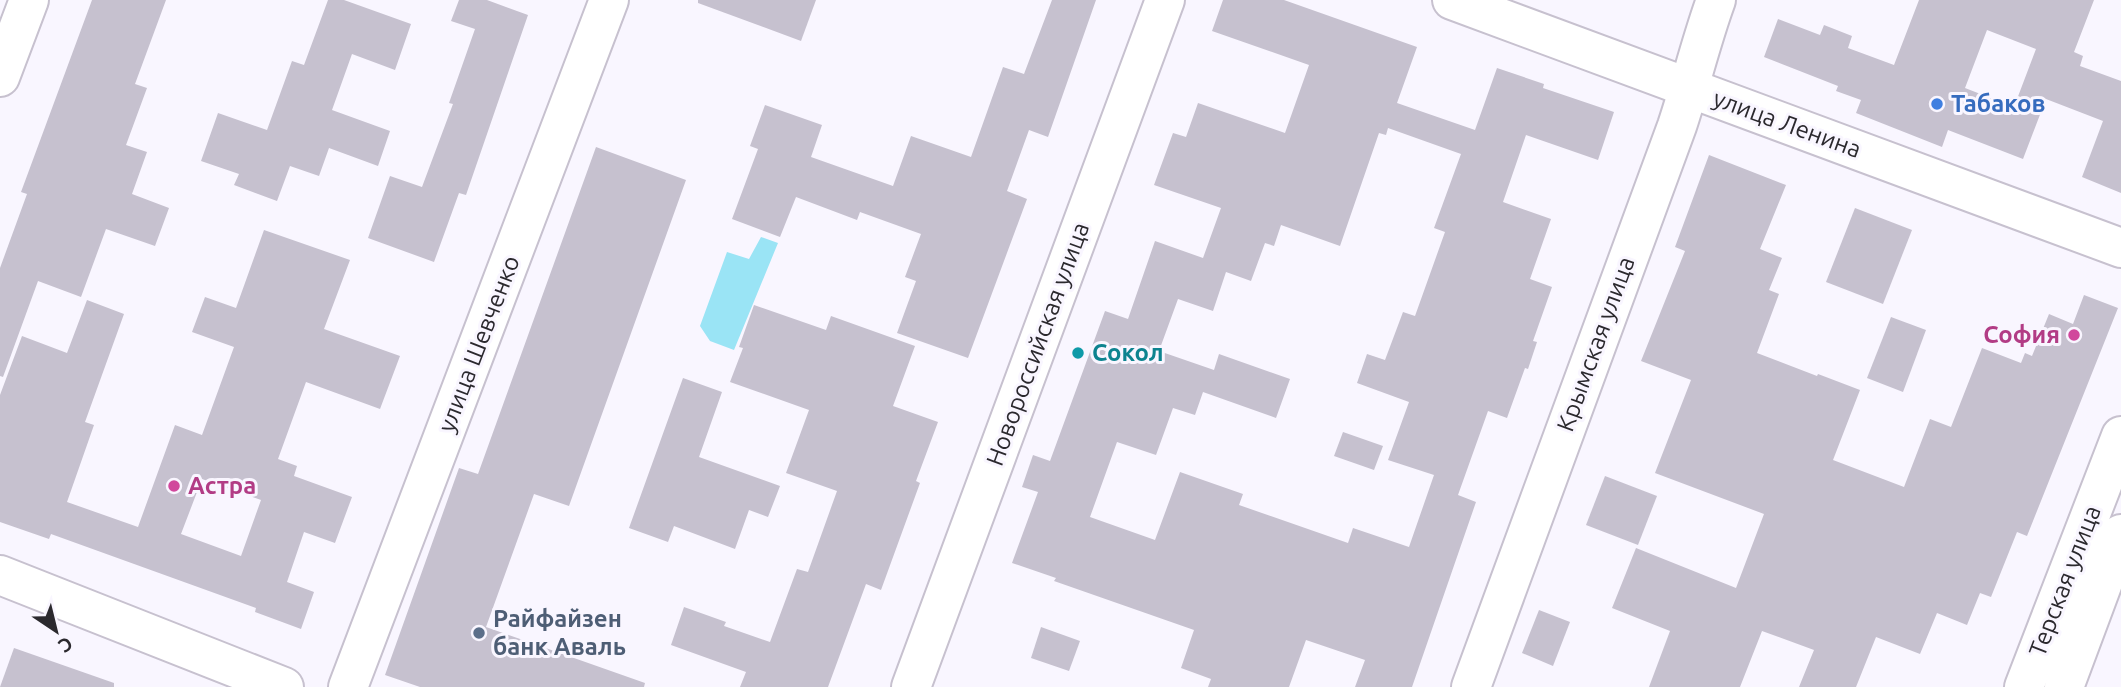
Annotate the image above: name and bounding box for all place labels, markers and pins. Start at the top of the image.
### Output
place label: Табаков [1951,90,2046,117]
marker: Табаков [1929,96,1945,112]
place label: София [1983,321,2060,348]
marker: София [2066,327,2082,343]
place label: Сокол [1092,339,1164,366]
marker: Сокол [1070,345,1086,361]
place label: Астра [188,472,256,499]
marker: Астра [166,478,182,494]
place label: Райфайзен банк Аваль [493,605,626,660]
marker: Райфайзен банк Аваль [471,625,487,641]

